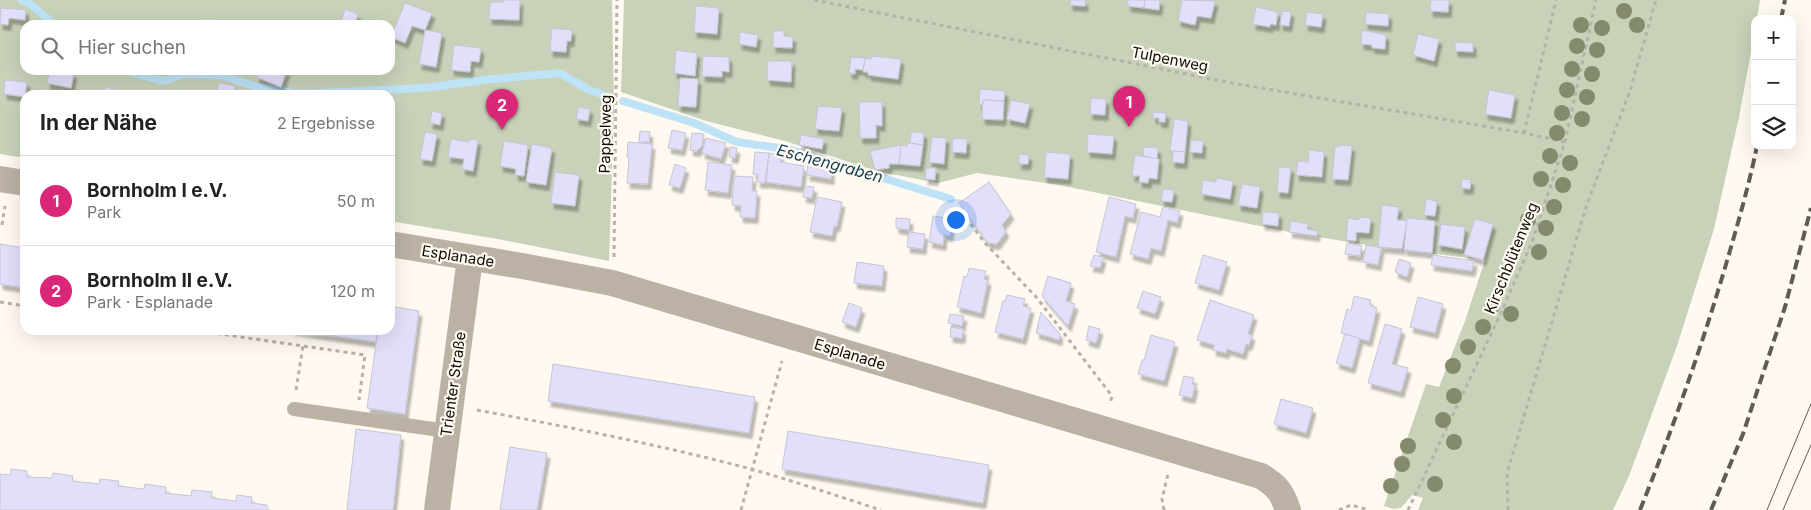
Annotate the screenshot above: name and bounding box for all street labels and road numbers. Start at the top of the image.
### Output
street label: Tulpenweg [1130,42,1210,76]
street label: Pappelweg [595,94,615,174]
street label: Kirschblütenweg [1480,199,1542,317]
street label: Esplanade [420,241,496,271]
street label: Trienter Straße [436,330,470,438]
street label: Esplanade [812,334,888,374]

